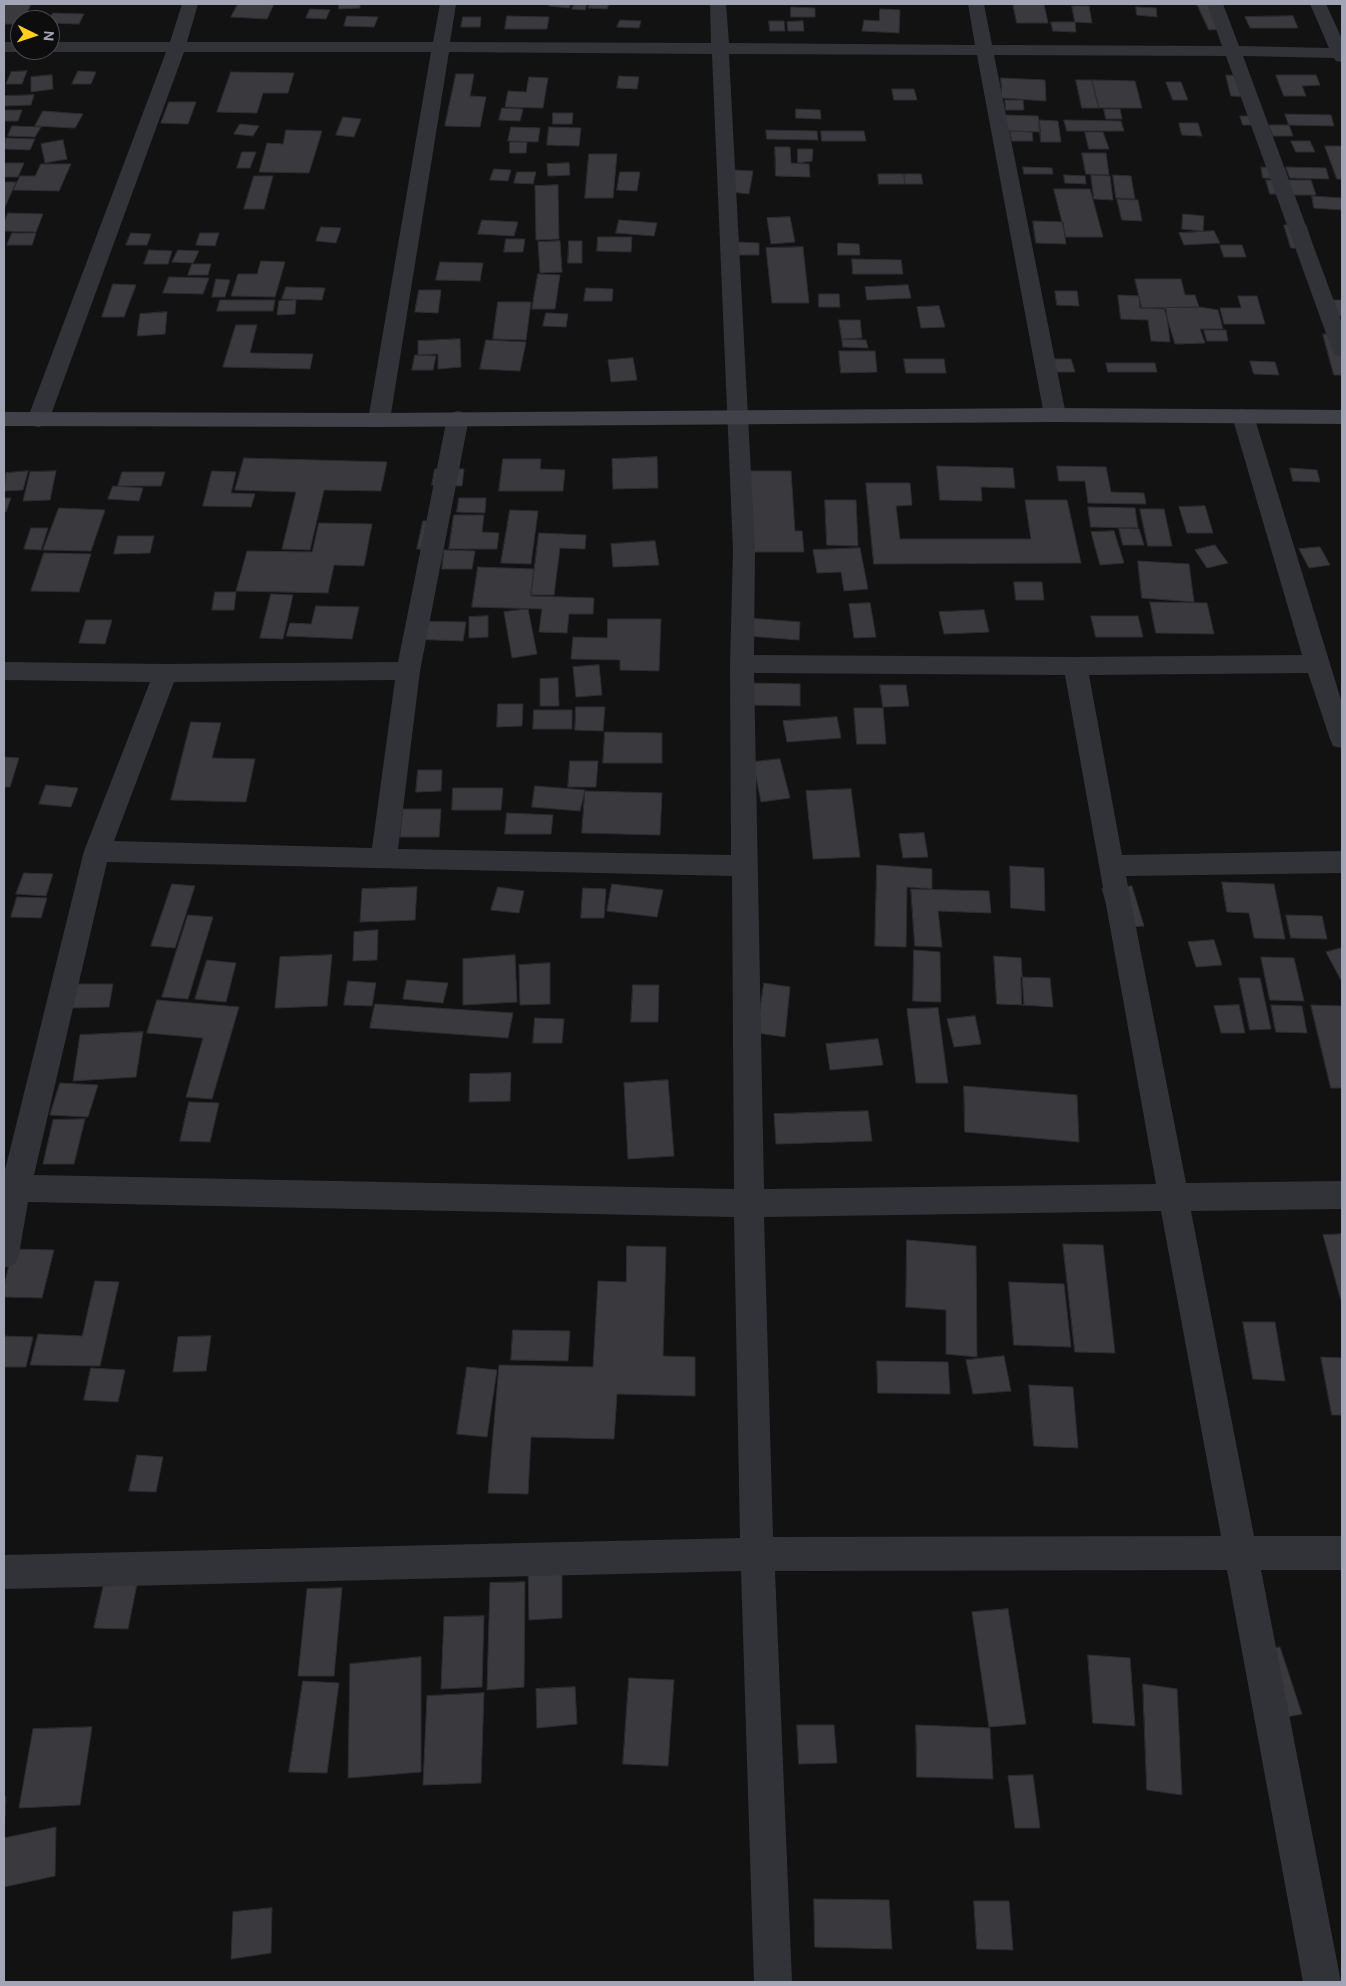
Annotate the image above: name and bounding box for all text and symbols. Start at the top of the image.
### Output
north arrow [10,10,60,60]
text: N [40,30,58,42]

